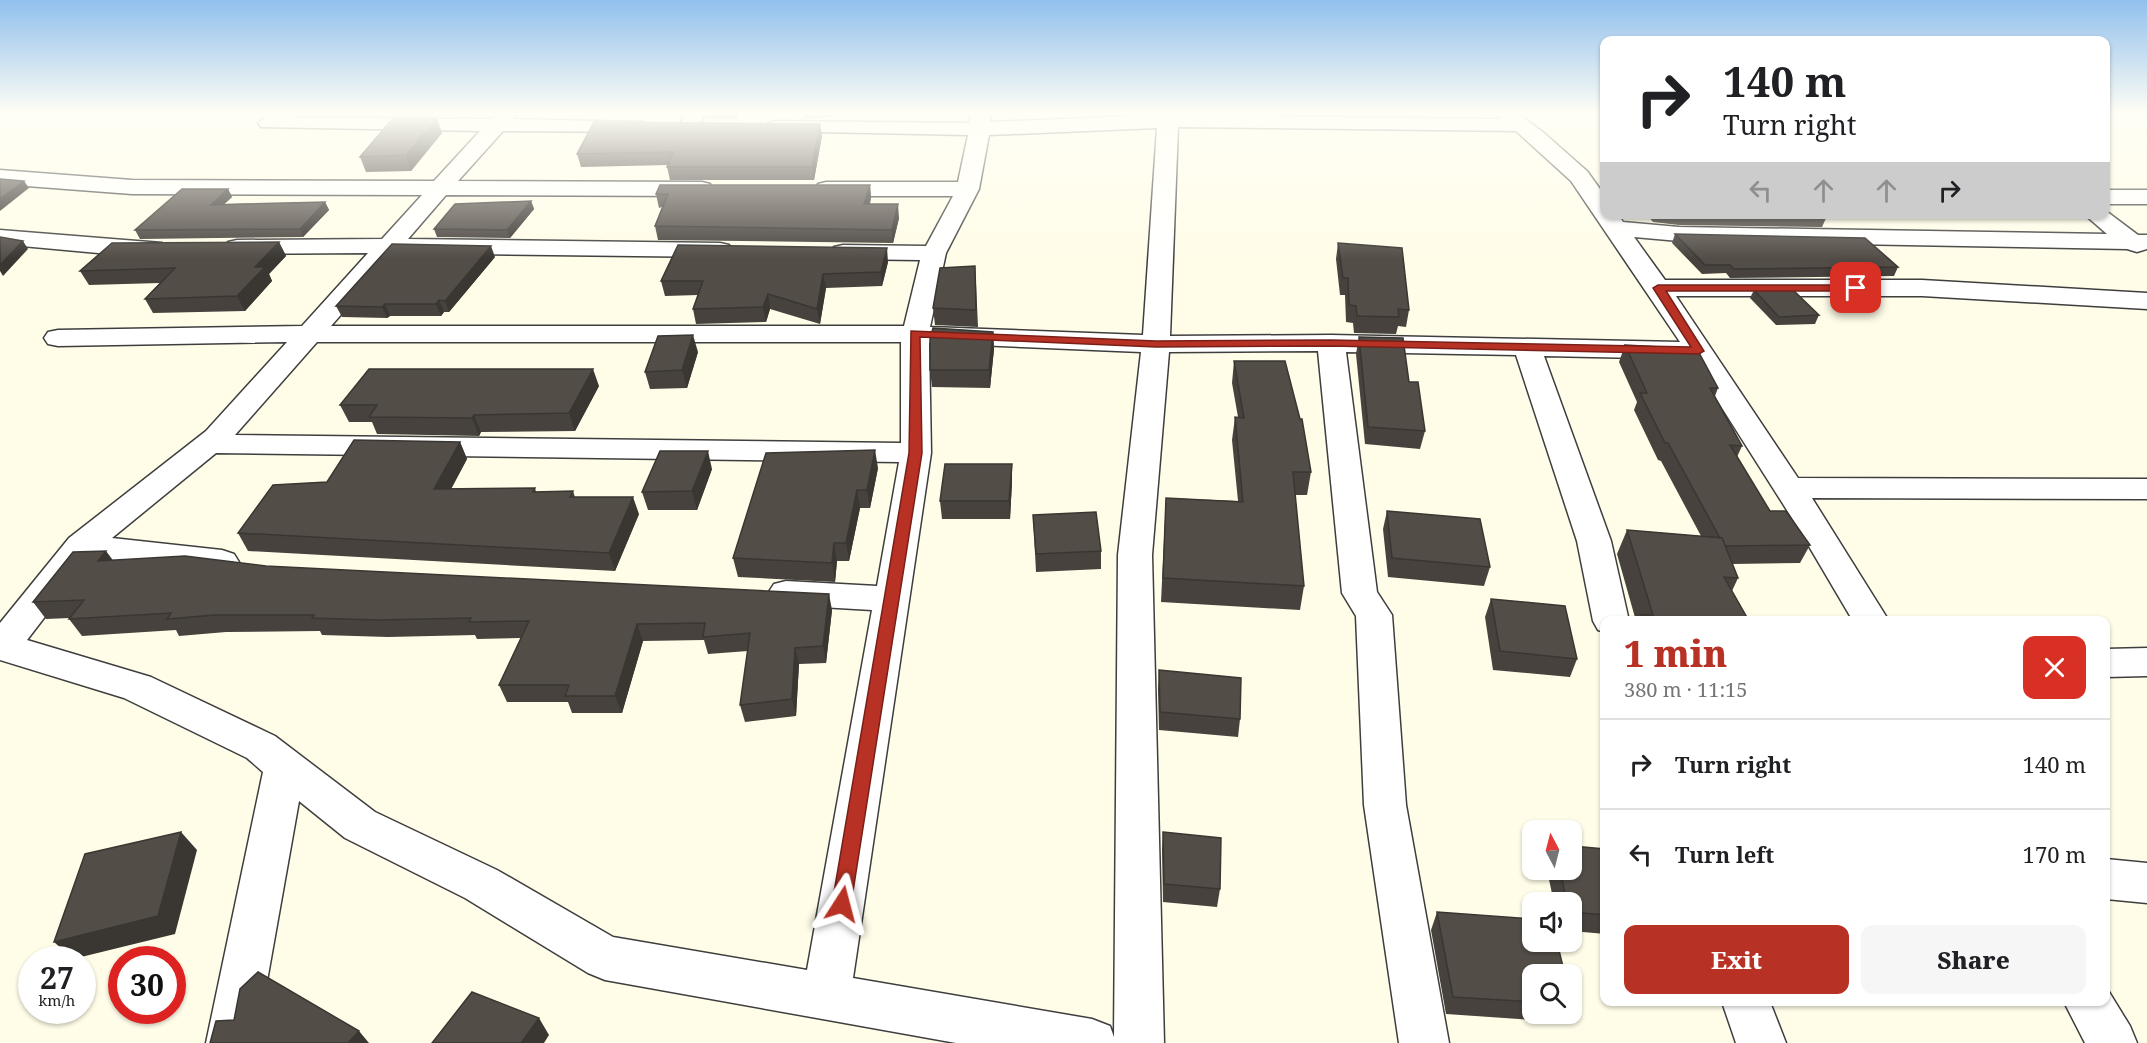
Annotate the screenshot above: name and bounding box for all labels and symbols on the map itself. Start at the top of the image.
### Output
pin [1830,262,1881,313]
north arrow [1522,820,1582,880]
position arrow [810,872,874,936]
speed limit sign: 30 [108,946,186,1024]

